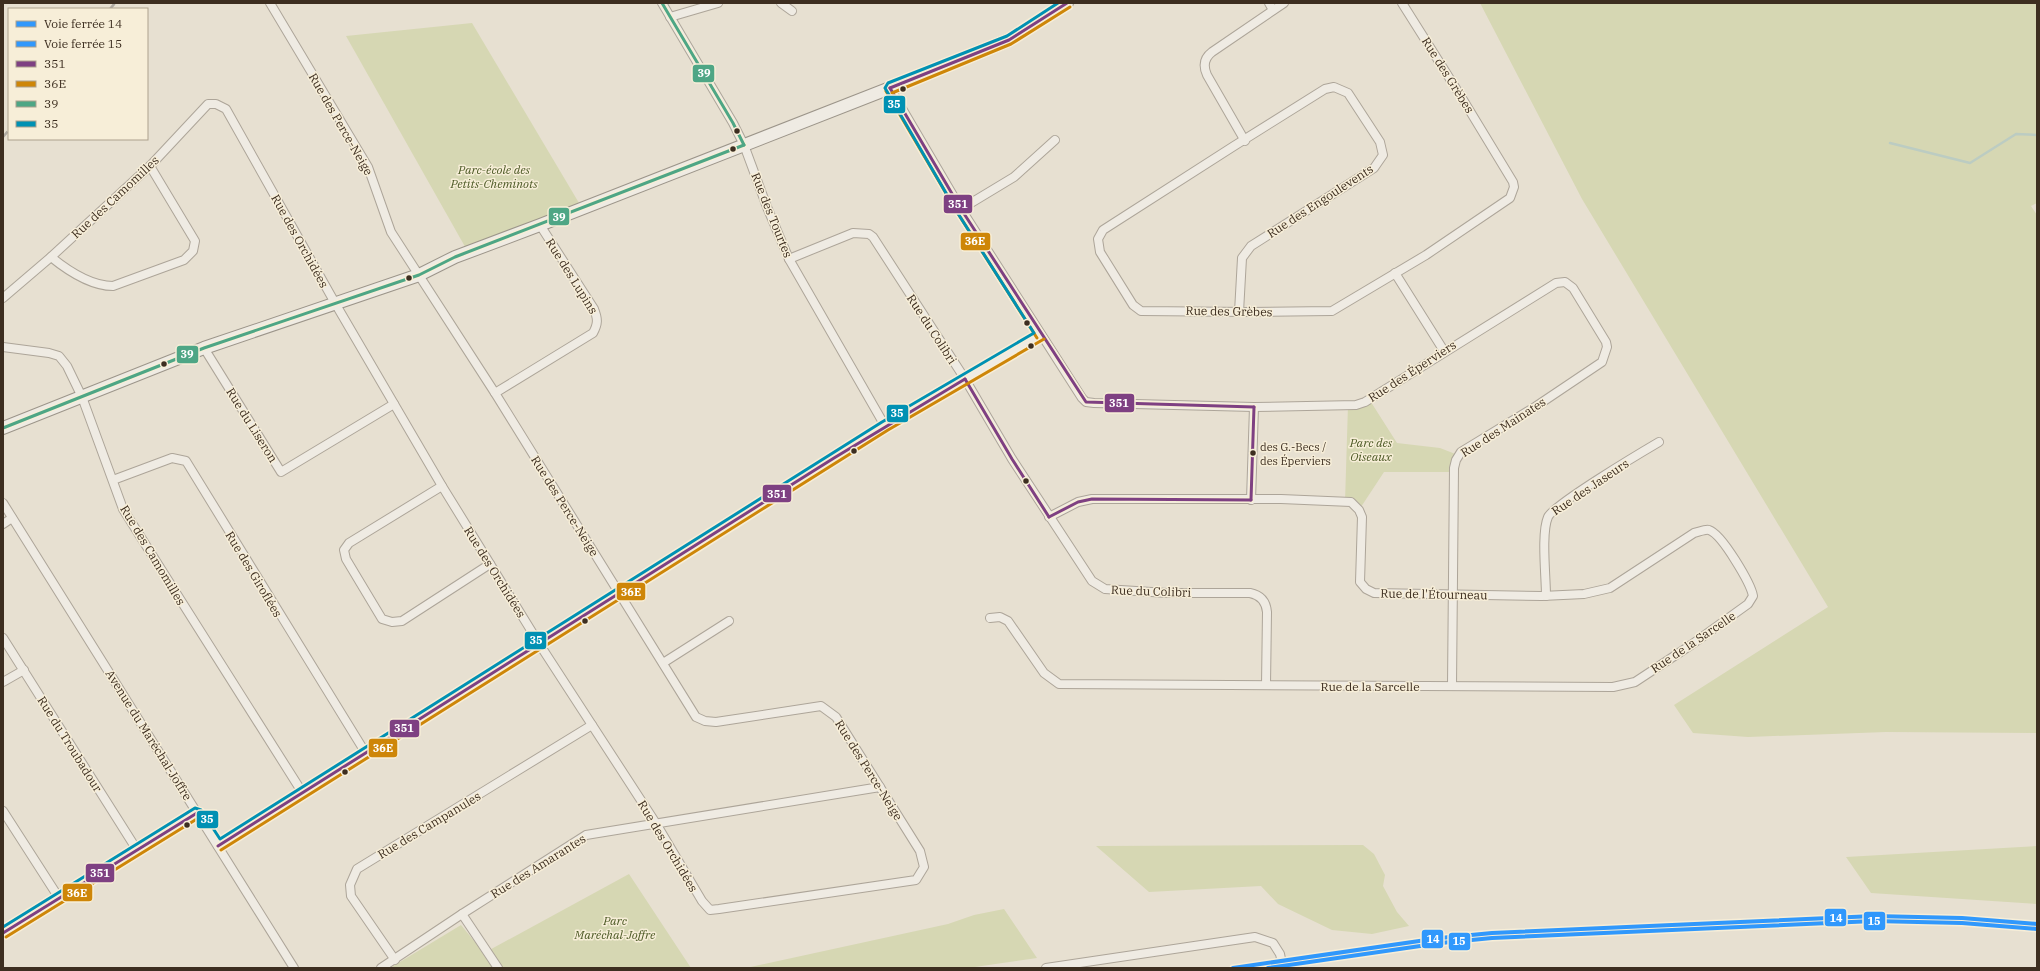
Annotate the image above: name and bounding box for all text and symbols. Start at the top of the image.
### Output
legend [8,8,148,140]
text: Voie ferrée 14 [44,16,122,31]
street label: Rue des Grèbes [1419,34,1477,116]
text: Voie ferrée 15 [44,36,122,51]
text: 351 [44,56,66,71]
line badge: 39 [692,64,715,83]
text: 39 [697,66,711,80]
street label: Rue des Perce-Neige [306,70,376,178]
text: 36E [44,76,66,91]
unlabelled marker [898,84,908,94]
line badge: 35 [883,95,906,114]
text: 39 [44,96,58,111]
text: 35 [887,97,901,111]
text: 35 [44,116,58,131]
unlabelled marker [732,126,742,136]
unlabelled marker [728,144,738,154]
street label: Rue des Camomilles [68,152,162,241]
street label: Rue des Engoulevents [1264,161,1376,241]
park label: Parc-école des Petits-Cheminots [449,162,538,191]
street label: Rue des Tourtes [748,170,796,260]
street label: Rue des Orchidées [268,192,332,290]
line badge: 351 [943,194,973,214]
text: 351 [948,197,968,211]
line badge: 39 [548,207,570,226]
text: 39 [552,210,566,224]
line badge: 36E [960,232,991,251]
text: 36E [965,234,985,248]
street label: Rue des Lupins [543,236,601,317]
unlabelled marker [404,273,414,283]
street label: Rue du Colibri [904,291,960,367]
street label: Rue des Grèbes [1185,303,1273,319]
unlabelled marker [1022,318,1032,328]
street label: Rue des Éperviers [1365,337,1459,405]
unlabelled marker [1026,341,1036,351]
line badge: 39 [176,345,199,364]
text: 39 [180,347,194,361]
unlabelled marker [159,359,169,369]
street label: Rue du Liseron [223,385,281,465]
line badge: 351 [1104,393,1135,413]
street label: Rue des Mainates [1458,394,1548,460]
text: 351 [1109,396,1129,410]
line badge: 35 [886,404,909,423]
text: 35 [890,406,904,420]
park label: Parc des Oiseaux [1349,435,1393,464]
place label: des G.-Becs / des Éperviers [1260,440,1331,468]
unlabelled marker [849,446,859,456]
marker: des G.-Becs / des Éperviers [1248,448,1258,458]
street label: Rue des Perce-Neige [528,453,602,559]
street label: Rue des Jaseurs [1549,456,1632,518]
unlabelled marker [1021,476,1031,486]
line badge: 351 [762,484,792,503]
text: 351 [767,487,787,501]
street label: Rue des Camomilles [117,502,189,608]
street label: Rue des Orchidées [461,524,529,620]
street label: Rue des Giroflées [222,528,286,620]
line badge: 36E [616,582,646,601]
street label: Rue du Colibri [1111,582,1192,600]
text: 36E [621,585,641,599]
street label: Rue de l'Étourneau [1380,586,1488,602]
street label: Rue de la Sarcelle [1648,608,1738,676]
unlabelled marker [580,616,590,626]
line badge: 35 [524,631,547,650]
text: 35 [529,633,543,647]
street label: Avenue du Maréchal-Joffre [103,667,195,803]
street label: Rue de la Sarcelle [1320,679,1420,694]
street label: Rue du Troubadour [34,693,106,795]
street label: Rue des Perce-Neige [832,717,906,823]
line badge: 351 [389,719,420,738]
text: 351 [394,721,414,735]
line badge: 36E [368,738,398,758]
text: 36E [373,741,393,755]
unlabelled marker [340,767,350,777]
street label: Rue des Campanules [375,788,483,862]
street label: Rue des Orchidées [635,797,701,895]
line badge: 35 [196,810,219,829]
text: 35 [200,812,214,826]
unlabelled marker [182,820,192,830]
street label: Rue des Amarantes [488,831,588,901]
line badge: 351 [85,863,115,883]
text: 351 [90,866,110,880]
line badge: 36E [62,883,93,902]
text: 36E [67,886,87,900]
line badge: 14 [1824,908,1847,927]
text: 14 [1829,911,1843,925]
line badge: 15 [1863,911,1886,931]
park label: Parc Maréchal-Joffre [574,913,656,942]
text: 15 [1867,914,1881,928]
line badge: 14 [1421,929,1444,949]
text: 14 [1426,932,1440,946]
line badge: 15 [1448,932,1471,951]
text: 15 [1452,934,1466,948]

